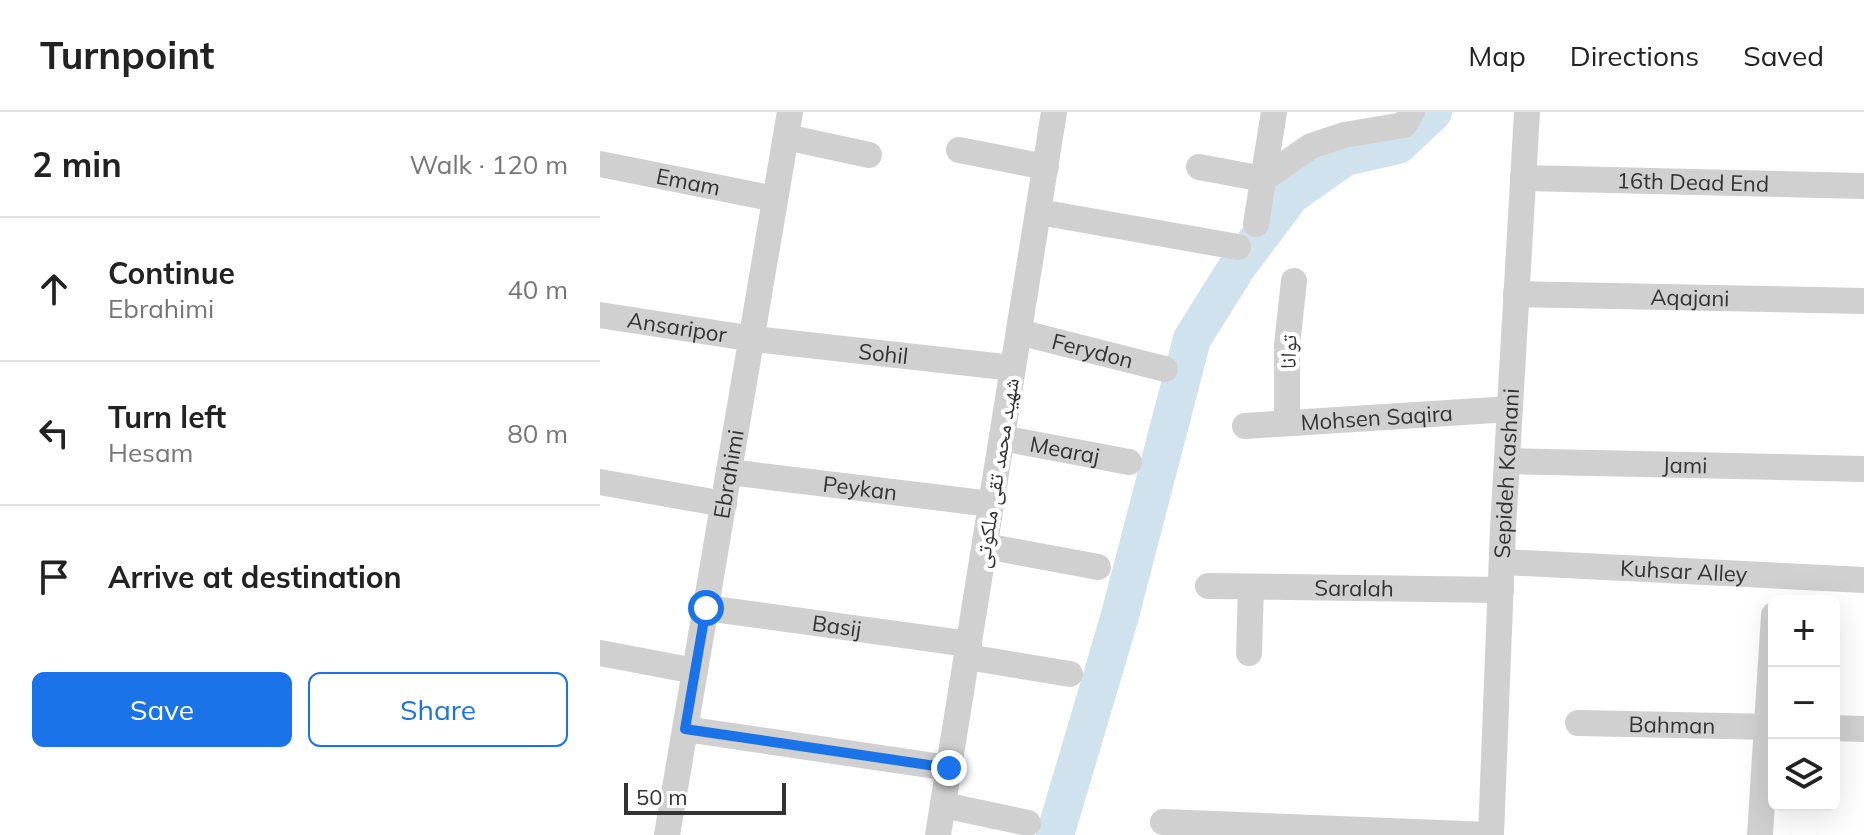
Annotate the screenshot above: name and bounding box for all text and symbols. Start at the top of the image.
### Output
text: Turnpoint [40,31,214,79]
text: Map [1468,38,1526,73]
text: Directions [1570,38,1699,73]
text: Saved [1743,38,1824,73]
text: 2 min [32,143,122,186]
text: Walk · 120 m [409,148,568,181]
street label: Emam [654,162,723,202]
street label: 16th Dead End [1616,166,1769,198]
text: Continue [108,254,235,292]
icon: ahead [32,267,76,311]
text: 40 m [507,273,568,306]
street label: Aqajani [1650,283,1730,312]
text: Ebrahimi [108,292,214,325]
street label: Ansaripor [625,305,729,349]
street label: Ferydon [1049,327,1136,374]
street label: توانا [1273,334,1303,370]
street label: Sohil [857,337,910,370]
street label: شهید محمد تقی ملکوتی [967,376,1025,570]
street label: Sepideh Kashani [1488,388,1525,559]
text: Turn left [108,398,226,436]
street label: Mohsen Saqira [1300,399,1454,436]
icon: left [32,411,76,455]
text: 80 m [507,417,568,450]
street label: Ebrahimi [707,427,750,521]
street label: Mearaj [1028,430,1102,470]
text: Hesam [108,436,193,469]
street label: Jami [1662,450,1708,479]
street label: Peykan [821,470,899,506]
street label: Kuhsar Alley [1619,554,1748,588]
icon: arrive [32,555,76,599]
text: Arrive at destination [108,558,402,596]
street label: Saralah [1314,573,1394,603]
route start [688,590,724,626]
map controls [1768,595,1840,811]
button: + [1768,595,1840,667]
street label: Basij [810,609,863,643]
button: − [1768,667,1840,739]
button: Save [32,672,292,747]
button: Share [308,672,568,747]
street label: Bahman [1628,710,1716,740]
button: layers [1768,739,1840,811]
route end [931,750,967,786]
scale bar [624,779,786,815]
text: 50 m [636,783,687,811]

